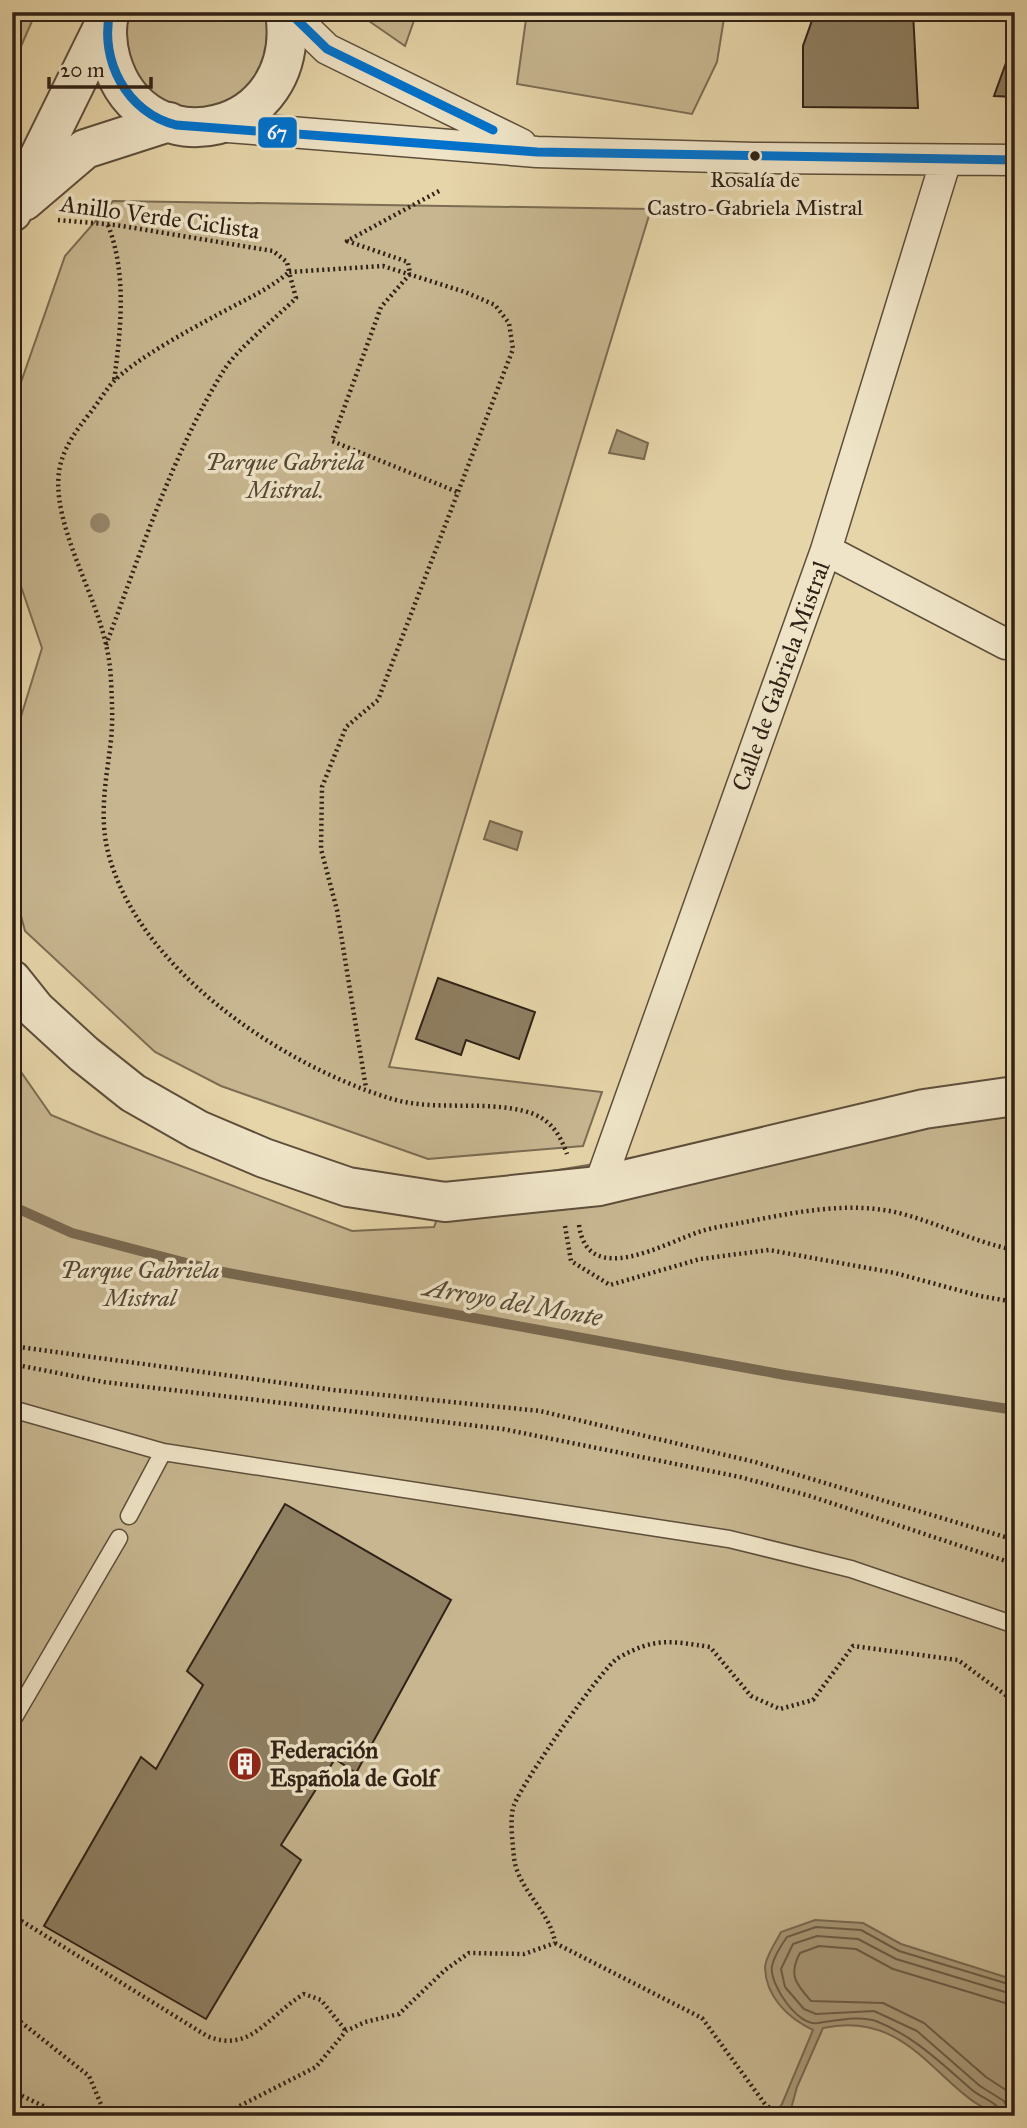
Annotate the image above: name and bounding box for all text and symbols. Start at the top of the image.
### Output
scale bar [49,46,150,90]
text: 20 m [60,57,105,83]
line badge: 67 [257,116,298,149]
text: 67 [267,121,287,144]
marker: Rosalía de Castro-Gabriela Mistral [748,149,762,163]
place label: Rosalía de Castro-Gabriela Mistral [647,166,863,221]
street label: Anillo Verde Ciclista [58,188,262,246]
park label: Parque Gabriela Mistral. [206,447,364,505]
street label: Calle de Gabriela Mistral [725,556,837,795]
park label: Parque Gabriela Mistral [61,1255,219,1313]
water label: Arroyo del Monte [418,1270,606,1334]
place label: Federación Española de Golf [270,1735,440,1793]
building icon: Federación Española de Golf [226,1745,264,1783]

